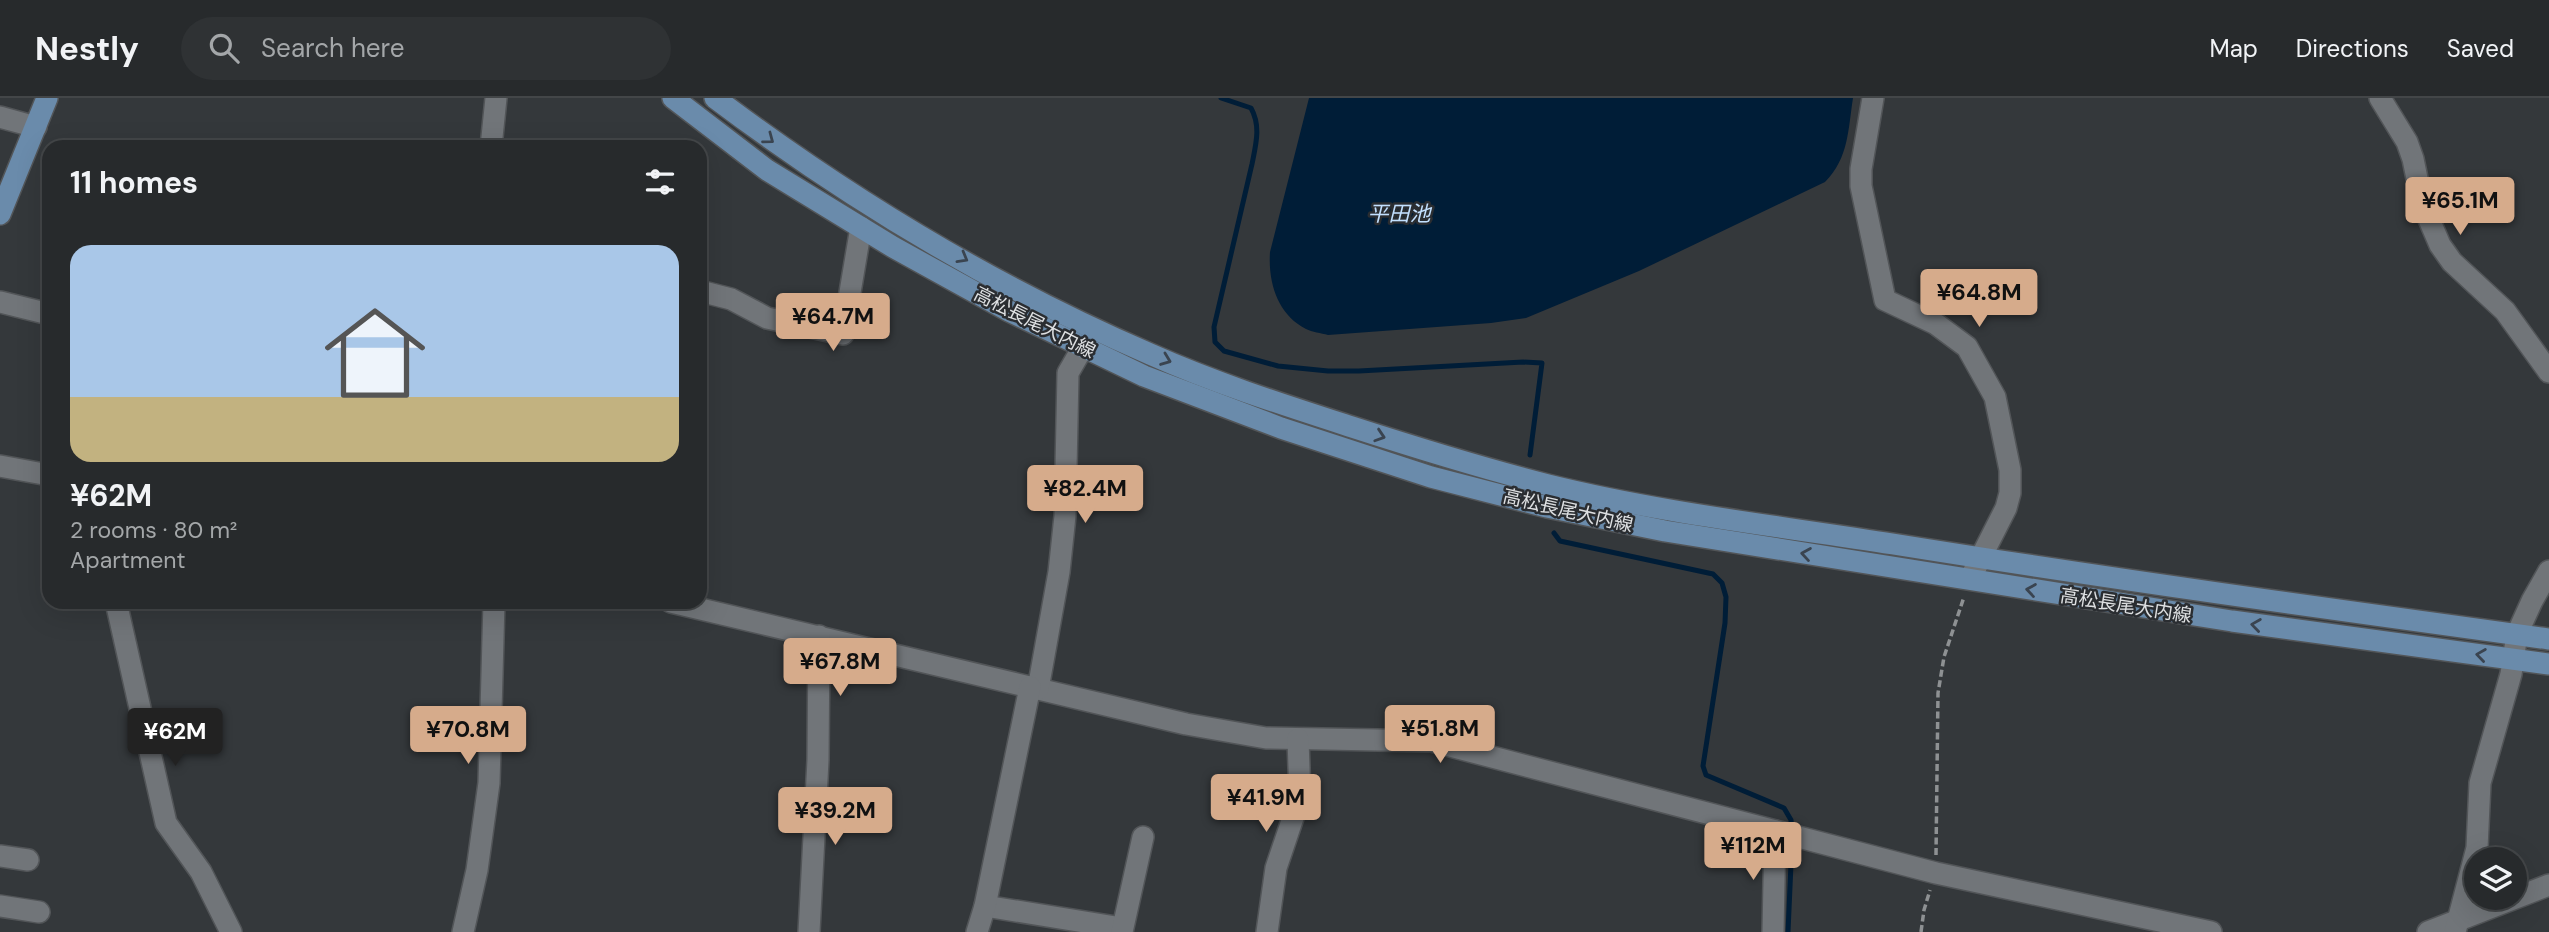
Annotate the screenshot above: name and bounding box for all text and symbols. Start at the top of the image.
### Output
search box [181,17,671,80]
text: Nestly [35,27,139,70]
icon: search [205,29,243,67]
text: Search here [261,31,405,65]
text: Map [2210,33,2258,64]
text: Directions [2296,33,2409,64]
text: Saved [2447,33,2514,64]
one-way arrow [761,131,774,143]
text: 11 homes [70,163,198,202]
icon: filters [641,163,679,201]
pin: ¥65.1M [2403,178,2517,237]
text: ¥65.1M [2421,185,2499,215]
water label: 平田池 [1368,200,1432,228]
one-way arrow [955,250,968,263]
pin: ¥64.8M [1922,270,2036,329]
text: ¥64.8M [1936,277,2022,307]
street label: 高松長尾大内線 [970,281,1100,364]
icon: home [312,290,438,416]
pin: ¥64.7M [776,294,890,353]
text: ¥64.7M [792,301,874,331]
one-way arrow [1159,352,1171,366]
one-way arrow [1374,428,1386,442]
pin: ¥82.4M [1028,466,1142,525]
text: ¥82.4M [1043,473,1127,503]
text: ¥62M [70,476,152,515]
street label: 高松長尾大内線 [1500,483,1636,538]
text: 2 rooms · 80 m² [70,515,237,545]
text: Apartment [70,545,185,575]
one-way arrow [1800,547,1812,562]
one-way arrow [2025,583,2037,598]
street label: 高松長尾大内線 [2058,583,2194,628]
one-way arrow [2250,617,2262,632]
pin: ¥67.8M [783,638,897,698]
text: ¥67.8M [800,646,881,676]
one-way arrow [2475,647,2487,662]
pin: ¥70.8M [411,706,525,766]
pin: ¥51.8M [1383,706,1497,765]
pin: ¥62M [134,708,216,768]
text: ¥51.8M [1401,713,1479,743]
text: ¥70.8M [426,714,510,744]
text: ¥62M [144,716,206,746]
pin: ¥41.9M [1209,774,1323,834]
text: ¥41.9M [1227,782,1305,812]
pin: ¥39.2M [778,788,892,847]
text: ¥39.2M [794,795,876,825]
pin: ¥112M [1704,822,1802,882]
text: ¥112M [1720,830,1786,860]
map controls [2464,847,2527,910]
button: layers [2464,847,2527,910]

